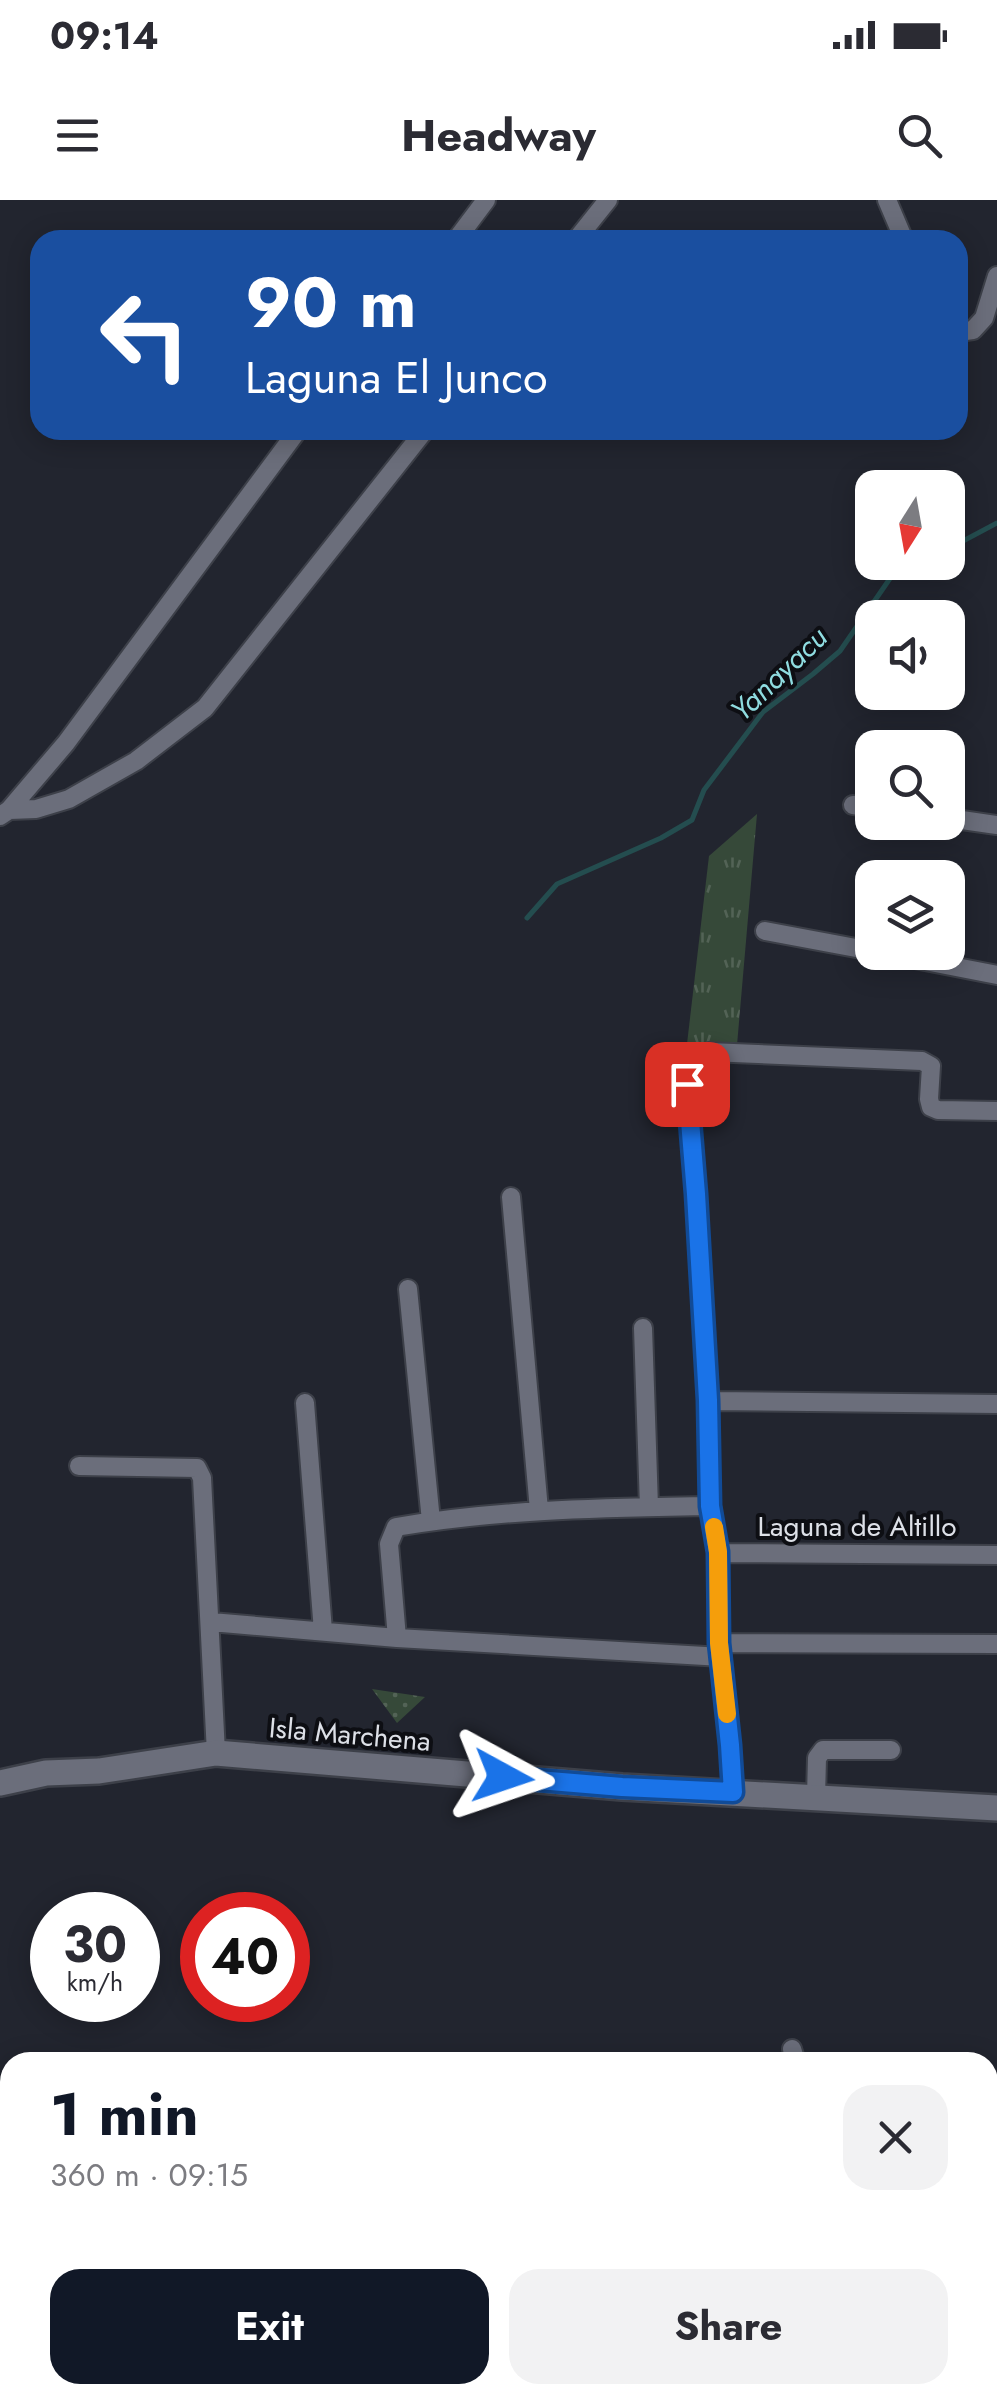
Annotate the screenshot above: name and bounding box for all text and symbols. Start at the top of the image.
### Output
text: 09:14 [50,8,159,63]
text: Headway [401,103,596,168]
icon: menu [50,108,105,163]
icon: search [892,108,947,163]
text: 90 m [245,252,417,353]
icon: left [80,270,210,400]
text: Laguna El Junco [245,345,548,410]
north arrow [855,470,965,580]
map controls [855,470,965,970]
button: sound [855,600,965,710]
water label: Yanayacu [720,616,837,731]
button: search [855,730,965,840]
button: layers [855,860,965,970]
pin [645,1042,730,1127]
icon: arrive [660,1057,715,1112]
street label: Laguna de Altillo [757,1506,957,1547]
street label: Isla Marchena [267,1707,433,1762]
position arrow [451,1725,555,1829]
speed limit sign: 40 [180,1892,310,2022]
text: 30 [63,1908,127,1981]
text: km/h [67,1964,123,2000]
text: 1 min [50,2071,199,2158]
button: close [843,2085,948,2190]
text: 360 m · 09:15 [50,2152,248,2198]
button: Exit [50,2269,489,2384]
button: Share [509,2269,948,2384]

